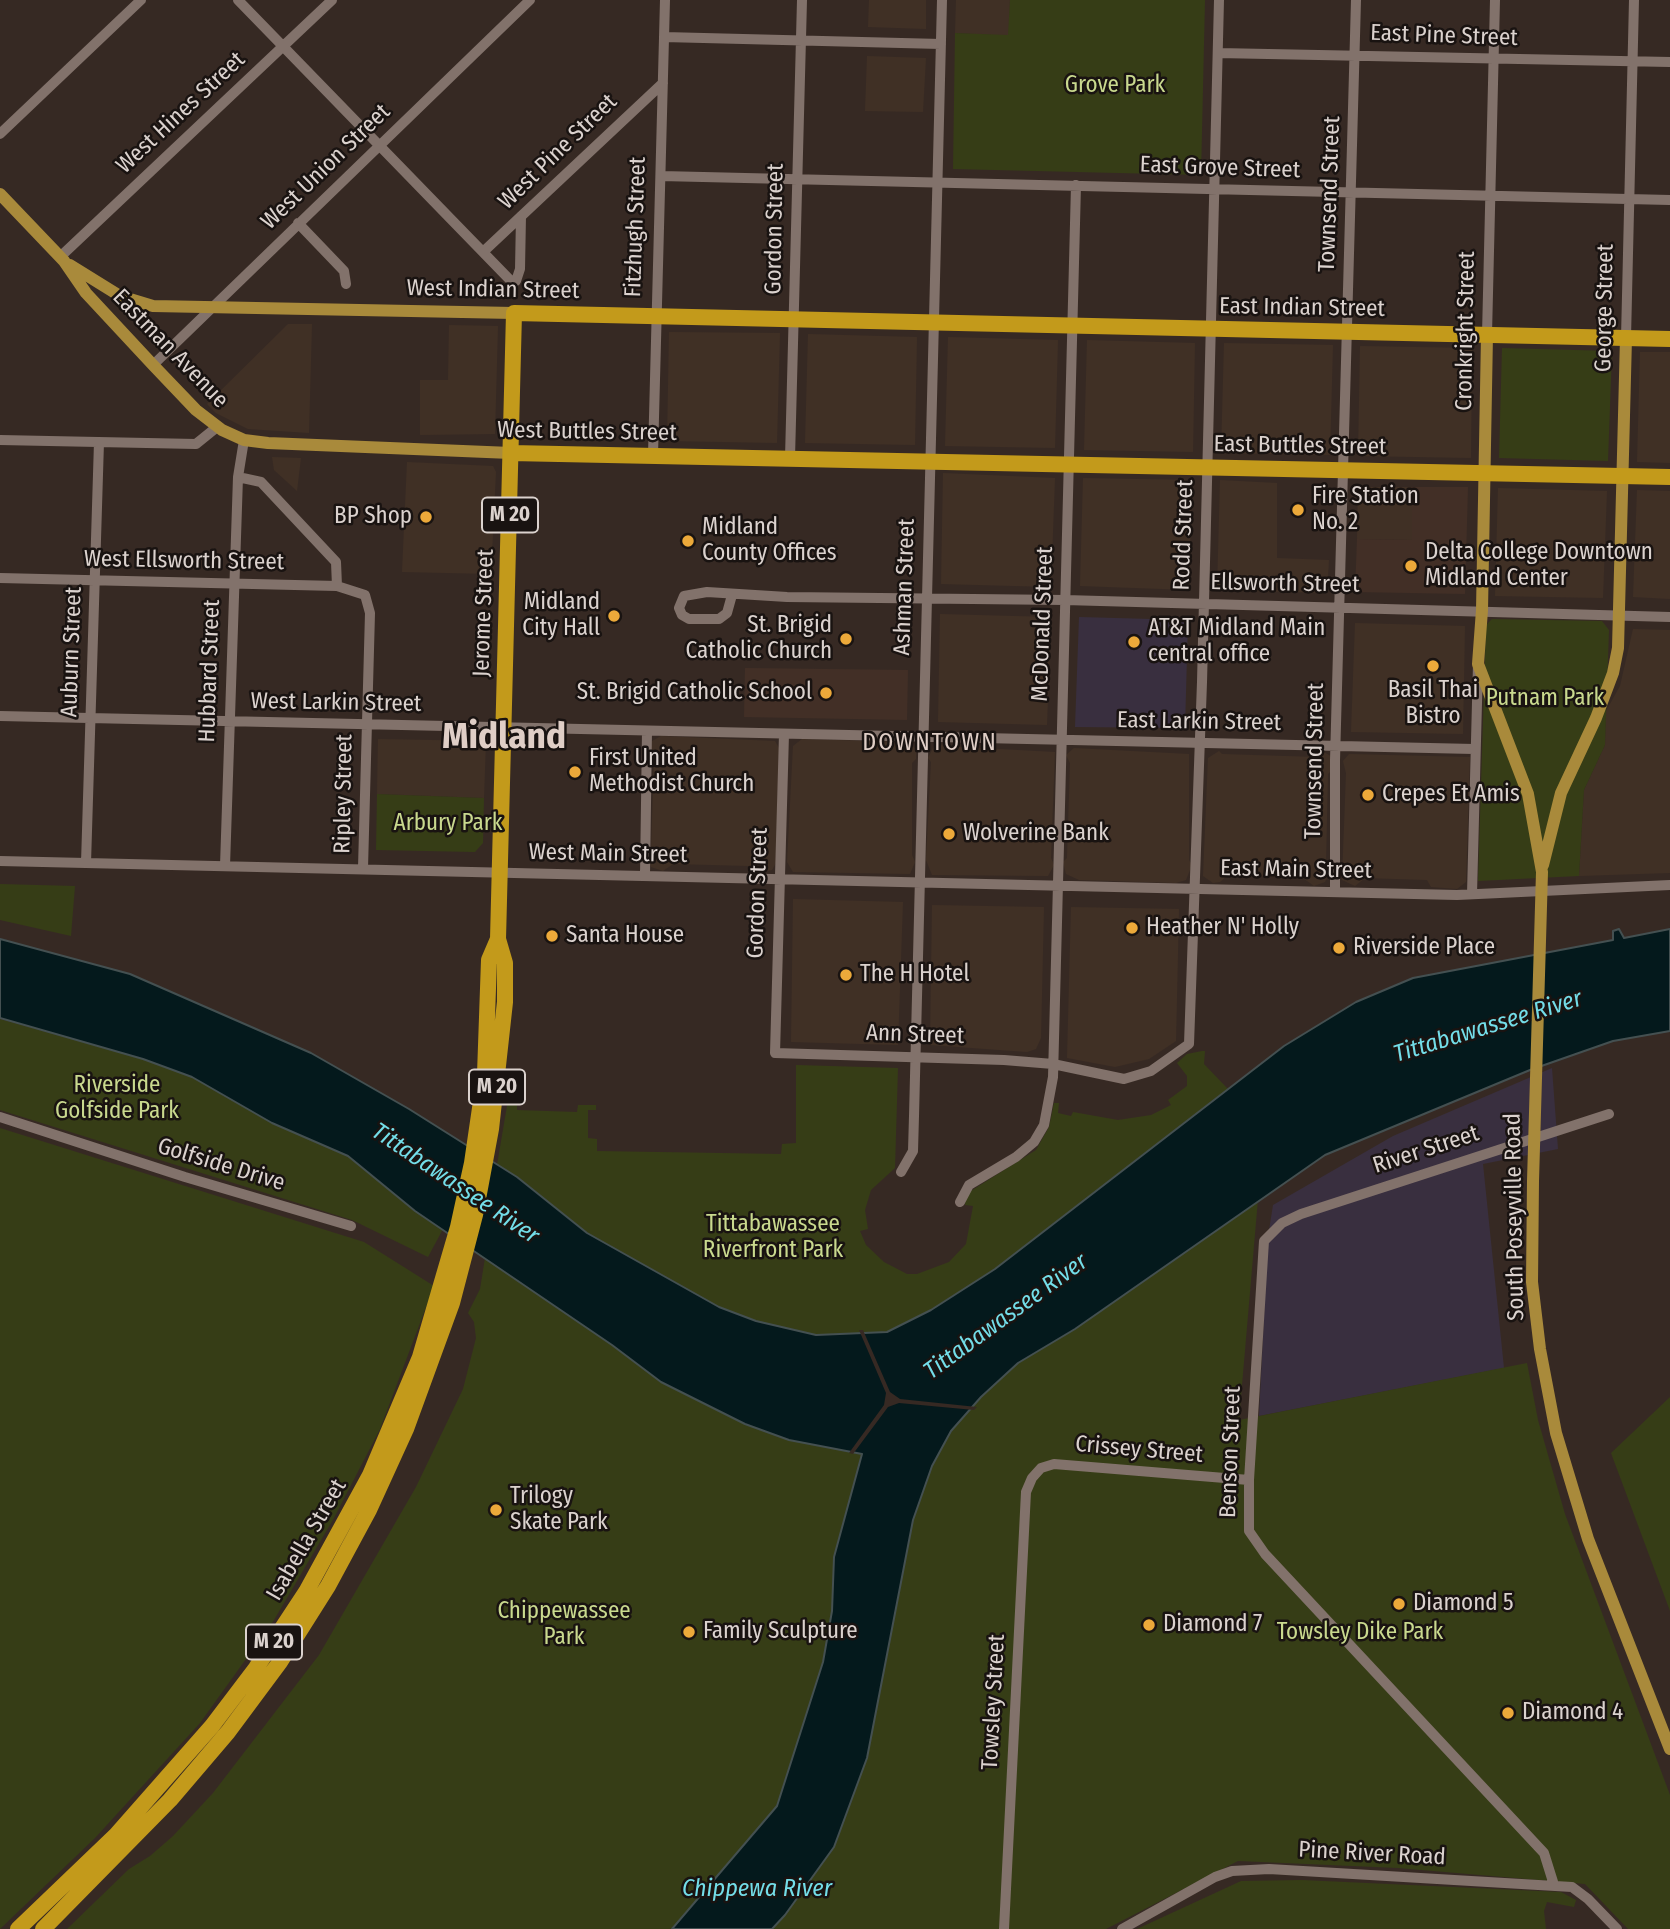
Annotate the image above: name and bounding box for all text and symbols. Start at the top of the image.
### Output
street label: East Pine Street [1370,20,1518,52]
street label: West Hines Street [111,46,251,180]
park label: Grove Park [1065,72,1165,100]
street label: West Pine Street [493,88,623,216]
street label: West Union Street [256,98,396,236]
street label: Townsend Street [1313,115,1347,273]
street label: East Grove Street [1139,151,1301,185]
street label: Fitzhugh Street [620,156,652,298]
street label: Gordon Street [760,163,790,295]
street label: George Street [1590,244,1620,372]
street label: Cronkright Street [1451,251,1481,411]
street label: West Indian Street [406,275,580,305]
street label: Eastman Avenue [106,284,234,414]
street label: East Indian Street [1219,293,1385,323]
street label: West Buttles Street [497,417,677,447]
street label: East Buttles Street [1213,431,1387,461]
street label: Rodd Street [1168,479,1200,591]
place label: Fire Station No. 2 [1312,483,1419,537]
road number: M 20 [482,498,538,532]
marker: Fire Station No. 2 [1290,502,1306,518]
place label: BP Shop [334,503,412,531]
marker: BP Shop [418,509,434,525]
place label: Midland County Offices [702,514,837,568]
street label: Ashman Street [889,518,921,656]
marker: Midland County Offices [680,533,696,549]
place label: Delta College Downtown Midland Center [1425,539,1653,593]
street label: West Ellsworth Street [84,545,284,577]
street label: McDonald Street [1027,546,1059,702]
street label: Jerome Street [468,548,500,678]
marker: Delta College Downtown Midland Center [1403,558,1419,574]
street label: Ellsworth Street [1210,569,1360,599]
street label: Auburn Street [56,586,88,718]
place label: Midland City Hall [522,589,600,643]
street label: Hubbard Street [194,599,226,743]
marker: Midland City Hall [606,608,622,624]
place label: St. Brigid Catholic Church [685,612,832,666]
place label: AT&T Midland Main central office [1148,615,1325,669]
marker: St. Brigid Catholic Church [838,631,854,647]
marker: AT&T Midland Main central office [1126,634,1142,650]
marker: Basil Thai Bistro [1425,658,1441,674]
place label: Basil Thai Bistro [1388,677,1478,731]
place label: St. Brigid Catholic School [577,679,812,707]
street label: Townsend Street [1300,683,1330,839]
marker: St. Brigid Catholic School [818,685,834,701]
park label: Putnam Park [1486,685,1604,713]
street label: West Larkin Street [250,688,422,718]
street label: East Larkin Street [1117,707,1281,737]
district label: Midland [442,716,566,760]
district label: DOWNTOWN [863,729,997,757]
street label: Ripley Street [329,734,359,854]
place label: First United Methodist Church [589,745,754,799]
marker: First United Methodist Church [567,764,583,780]
place label: Crepes Et Amis [1382,781,1520,809]
marker: Crepes Et Amis [1360,787,1376,803]
park label: Arbury Park [394,810,502,838]
place label: Wolverine Bank [963,820,1109,848]
marker: Wolverine Bank [941,826,957,842]
street label: Gordon Street [742,827,774,959]
street label: West Main Street [528,839,688,869]
street label: East Main Street [1220,855,1372,885]
place label: Heather N' Holly [1146,914,1299,942]
marker: Heather N' Holly [1124,920,1140,936]
place label: Santa House [566,922,684,950]
marker: Santa House [544,928,560,944]
place label: Riverside Place [1353,934,1495,962]
marker: Riverside Place [1331,940,1347,956]
place label: The H Hotel [860,961,970,989]
marker: The H Hotel [838,967,854,983]
water label: Tittabawassee River [1390,985,1586,1069]
street label: Ann Street [865,1019,965,1051]
road number: M 20 [469,1070,525,1104]
park label: Riverside Golfside Park [55,1072,179,1126]
street label: South Poseyville Road [1499,1113,1531,1321]
water label: Tittabawassee River [366,1117,544,1251]
street label: River Street [1370,1120,1482,1180]
street label: Golfside Drive [154,1133,288,1197]
park label: Tittabawassee Riverfront Park [703,1211,843,1265]
water label: Tittabawassee River [918,1248,1094,1386]
street label: Benson Street [1215,1386,1247,1518]
street label: Crissey Street [1074,1431,1204,1469]
street label: Isabella Street [261,1474,353,1606]
place label: Trilogy Skate Park [510,1483,608,1537]
marker: Trilogy Skate Park [488,1502,504,1518]
place label: Diamond 5 [1413,1590,1514,1618]
marker: Diamond 5 [1391,1596,1407,1612]
park label: Chippewassee Park [497,1598,631,1652]
place label: Diamond 7 [1163,1611,1262,1639]
marker: Diamond 7 [1141,1617,1157,1633]
place label: Family Sculpture [703,1618,858,1646]
park label: Towsley Dike Park [1277,1619,1443,1647]
road number: M 20 [246,1624,302,1660]
marker: Family Sculpture [681,1624,697,1640]
street label: Towsley Street [977,1633,1011,1771]
place label: Diamond 4 [1522,1699,1623,1727]
marker: Diamond 4 [1500,1705,1516,1721]
street label: Pine River Road [1298,1836,1446,1872]
water label: Chippewa River [682,1875,832,1903]

